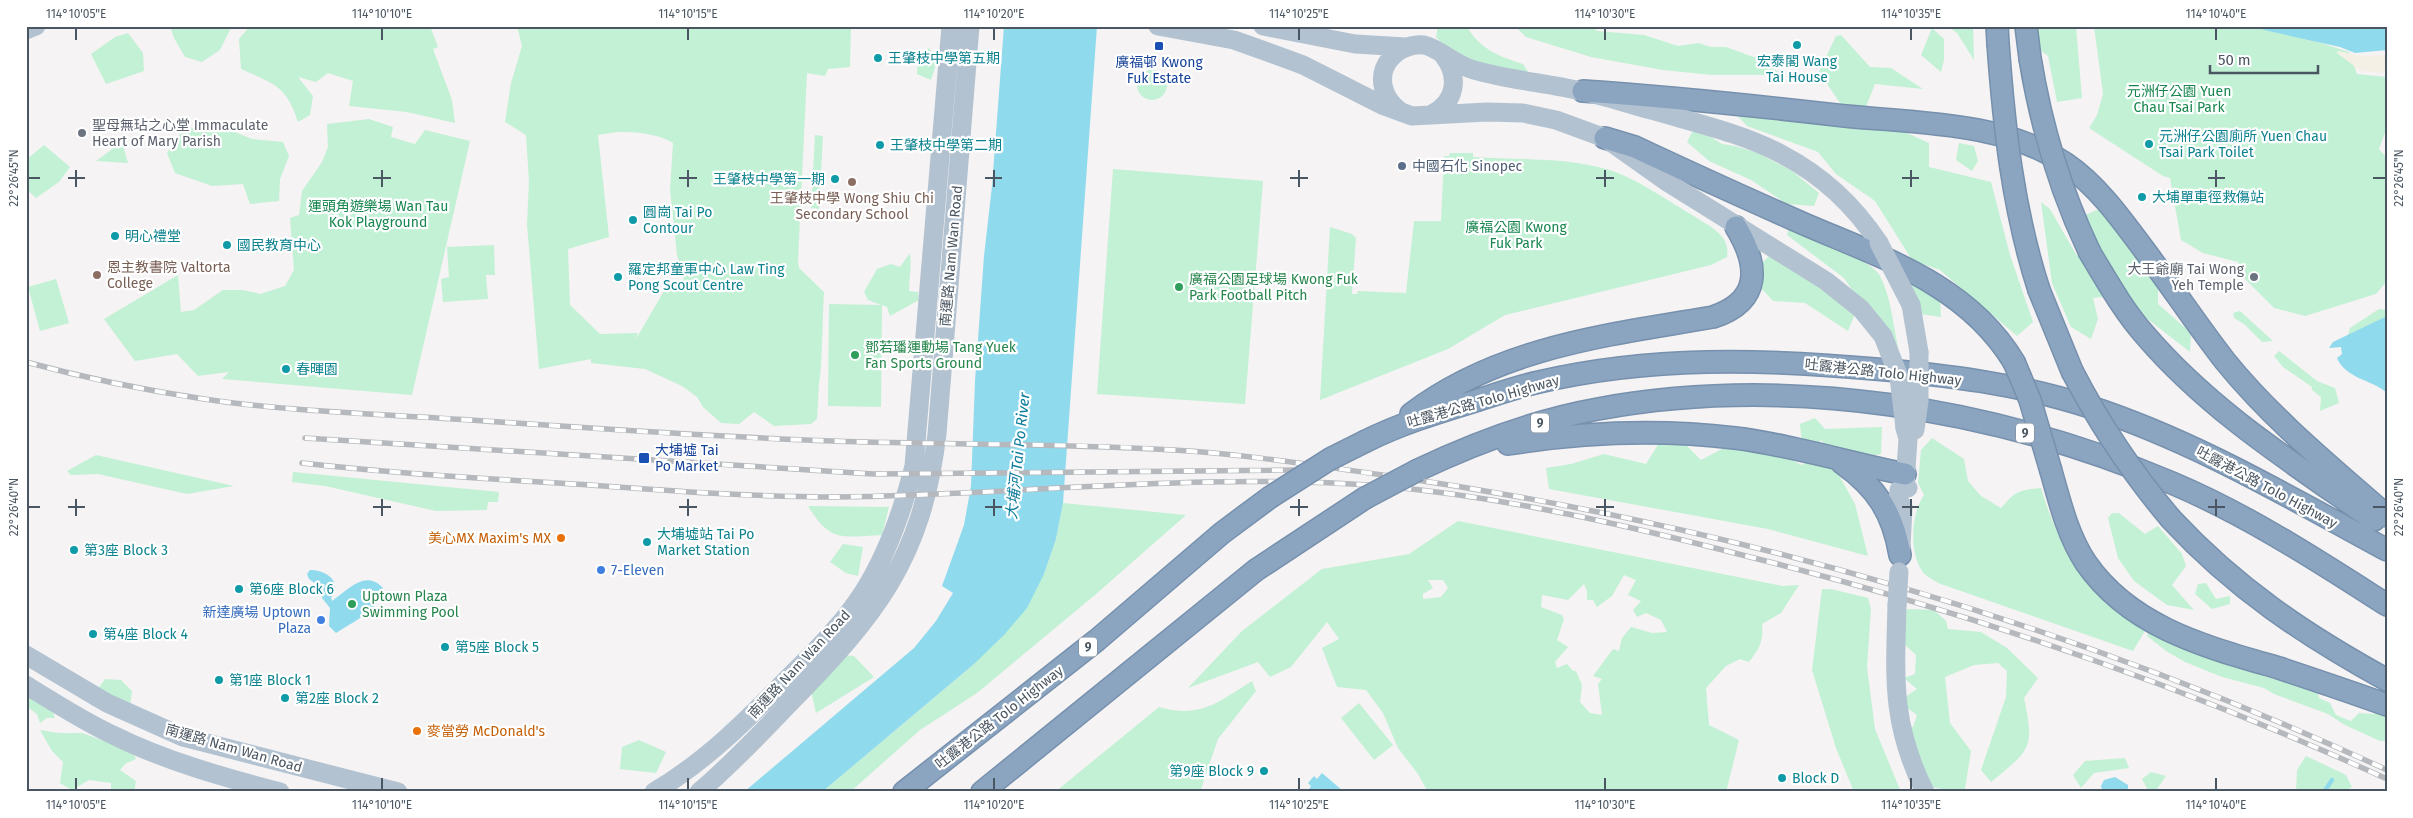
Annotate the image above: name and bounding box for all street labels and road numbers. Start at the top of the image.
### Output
street label: 南運路 Nam Wan Road [937,185,966,327]
street label: 吐露港公路 Tolo Highway [1804,356,1962,389]
street label: 吐露港公路 Tolo Highway [1405,372,1561,431]
road number: 9 [1531,413,1549,432]
road number: 9 [2016,423,2034,442]
street label: 吐露港公路 Tolo Highway [2193,443,2340,532]
street label: 南運路 Nam Wan Road [745,607,854,722]
road number: 9 [1079,638,1097,656]
street label: 吐露港公路 Tolo Highway [932,662,1067,773]
street label: 南運路 Nam Wan Road [163,721,304,776]

